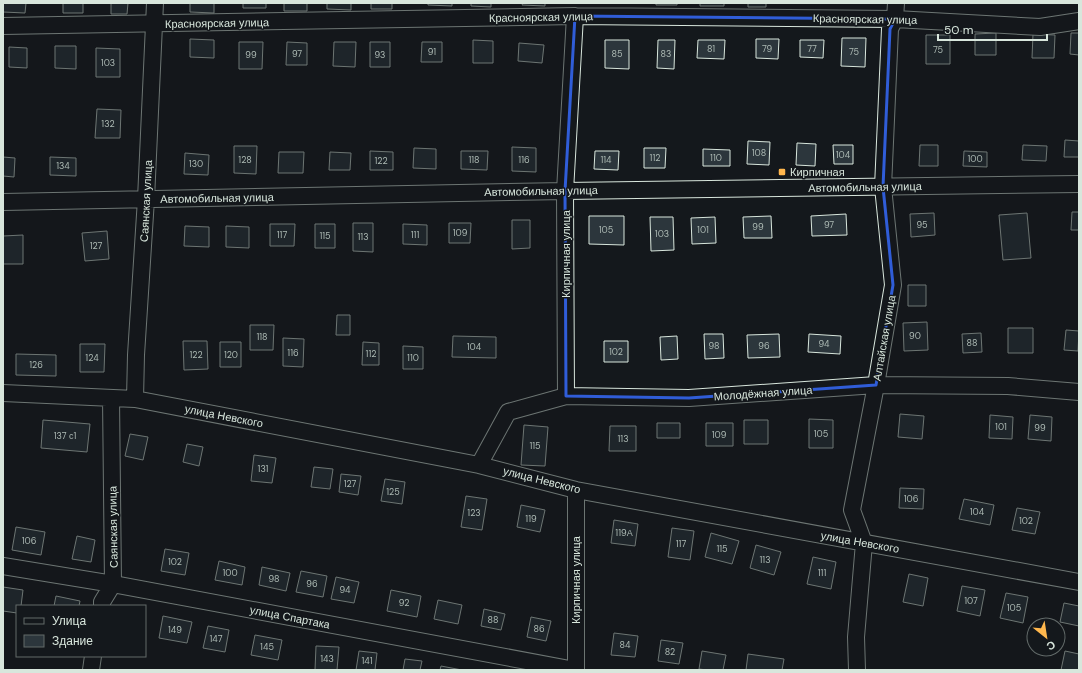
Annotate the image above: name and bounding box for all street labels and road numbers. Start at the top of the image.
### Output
street label: Красноярская улица [489,9,594,25]
street label: Красноярская улица [813,11,918,27]
street label: Красноярская улица [165,15,270,31]
street label: Саянская улица [137,159,155,242]
street label: Автомобильная улица [808,179,923,195]
street label: Автомобильная улица [484,183,599,199]
street label: Автомобильная улица [160,190,275,206]
street label: Кирпичная улица [559,209,573,298]
street label: Алтайская улица [870,293,899,382]
street label: Молодёжная улица [713,383,814,403]
street label: улица Невского [184,402,264,430]
street label: улица Невского [502,464,582,496]
street label: Саянская улица [105,485,121,568]
street label: улица Невского [820,528,900,556]
street label: Кирпичная улица [569,535,583,624]
street label: улица Спартака [249,602,332,632]

